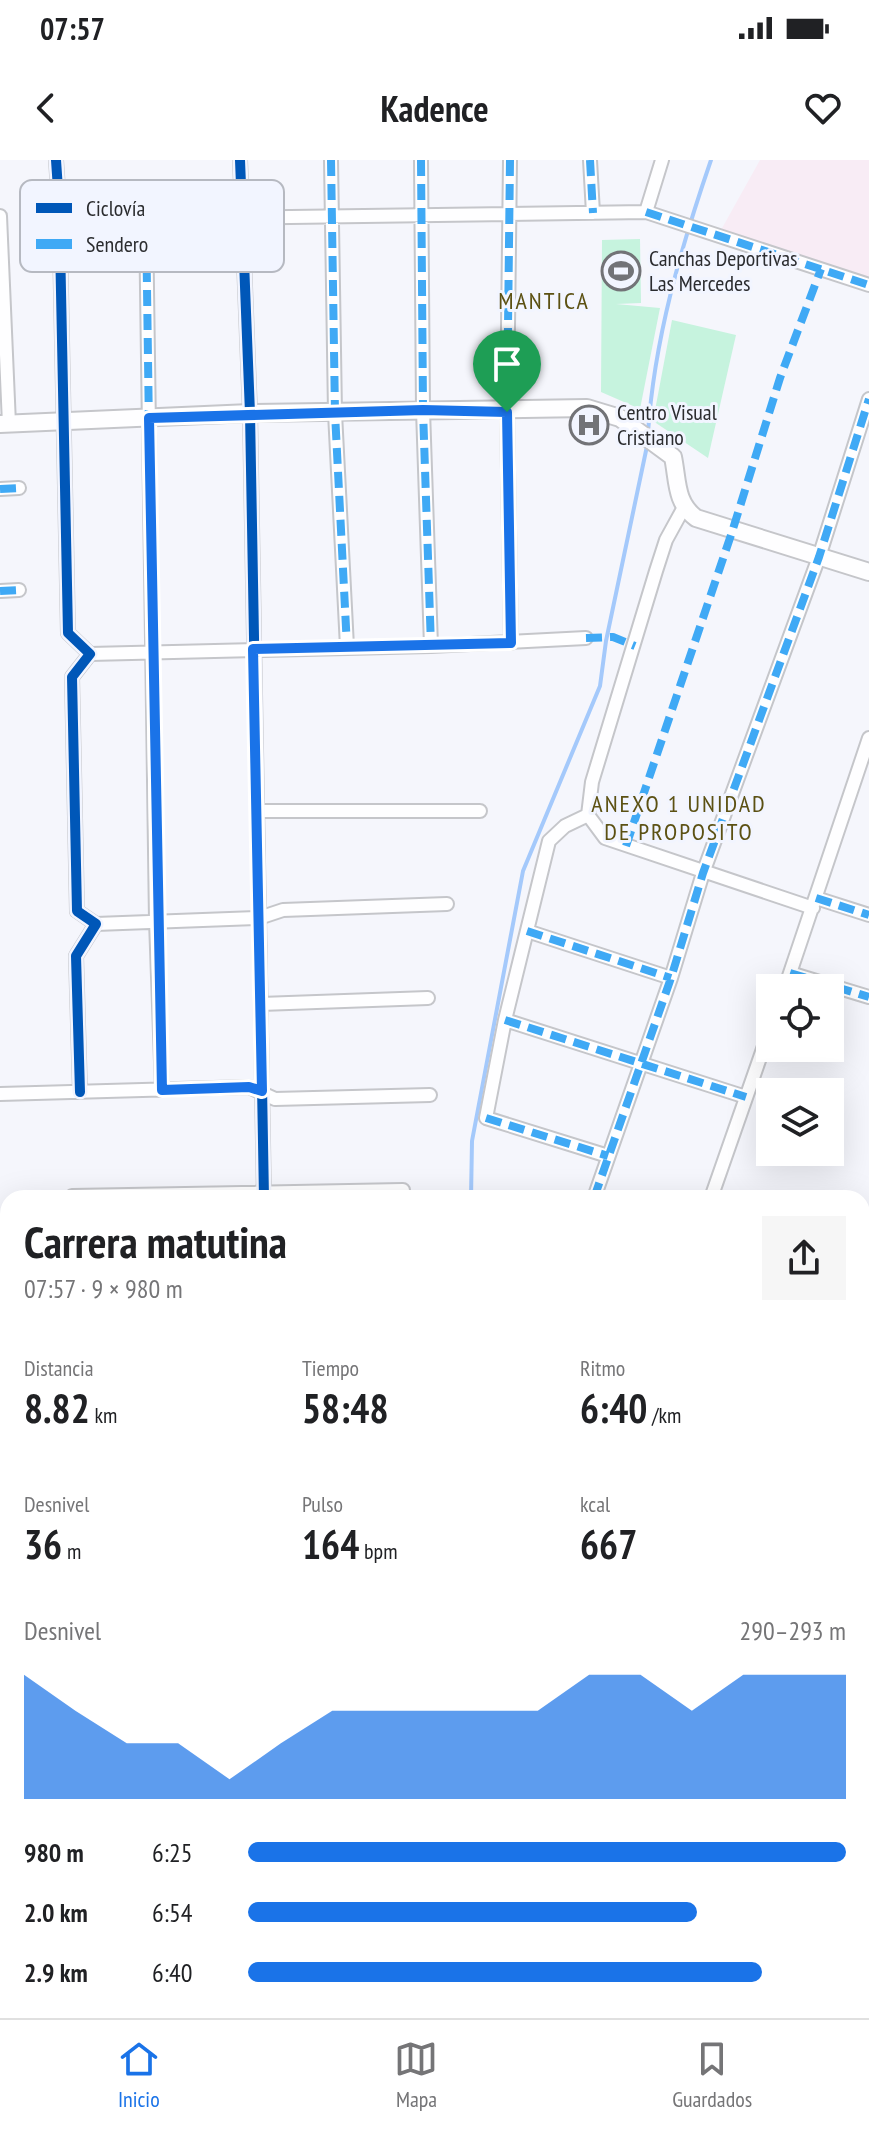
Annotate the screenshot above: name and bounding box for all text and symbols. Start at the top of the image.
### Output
text: 07:57 [40,9,105,48]
text: Kadence [380,85,489,132]
icon: back [24,86,68,130]
icon: heart [801,86,845,130]
legend [20,180,284,272]
text: Ciclovía [86,194,145,222]
text: Sendero [86,230,148,258]
place label: Canchas Deportivas Las Mercedes [649,244,798,297]
sports icon: Canchas Deportivas Las Mercedes [600,250,642,292]
district label: MANTICA [498,285,590,316]
pin [473,330,541,412]
icon: arrive [485,342,529,386]
place label: Centro Visual Cristiano [617,398,718,451]
hospital icon: Centro Visual Cristiano [568,404,610,446]
district label: ANEXO 1 UNIDAD DE PROPOSITO [591,788,767,847]
map controls [756,974,844,1166]
button: locate [756,974,844,1062]
button: layers [756,1078,844,1166]
text: Carrera matutina [24,1213,287,1270]
button: share [762,1216,846,1300]
text: 07:57 · 9 × 980 m [24,1272,183,1305]
text: Distancia [24,1354,94,1382]
text: Tiempo [302,1354,359,1382]
text: Ritmo [580,1354,625,1382]
text: 8.82 [24,1382,90,1434]
text: 58:48 [302,1382,389,1434]
text: 6:40 [580,1382,647,1434]
text: km [90,1401,117,1429]
text: /km [647,1401,681,1429]
text: Desnivel [24,1490,89,1518]
text: Pulso [302,1490,343,1518]
text: kcal [580,1490,610,1518]
text: 36 [24,1518,62,1570]
text: 164 [302,1518,359,1570]
text: 667 [580,1518,637,1570]
text: m [62,1537,81,1565]
text: bpm [359,1537,397,1565]
text: Desnivel [24,1614,101,1647]
text: 290–293 m [740,1614,846,1647]
text: 980 m [24,1836,84,1869]
text: 6:25 [152,1836,192,1869]
text: 2.0 km [24,1896,88,1929]
text: 6:54 [152,1896,192,1929]
text: 2.9 km [24,1956,88,1989]
text: 6:40 [152,1956,192,1989]
tab: Inicio [117,2037,161,2113]
tab: Mapa [394,2037,438,2113]
tab: Guardados [672,2037,752,2113]

